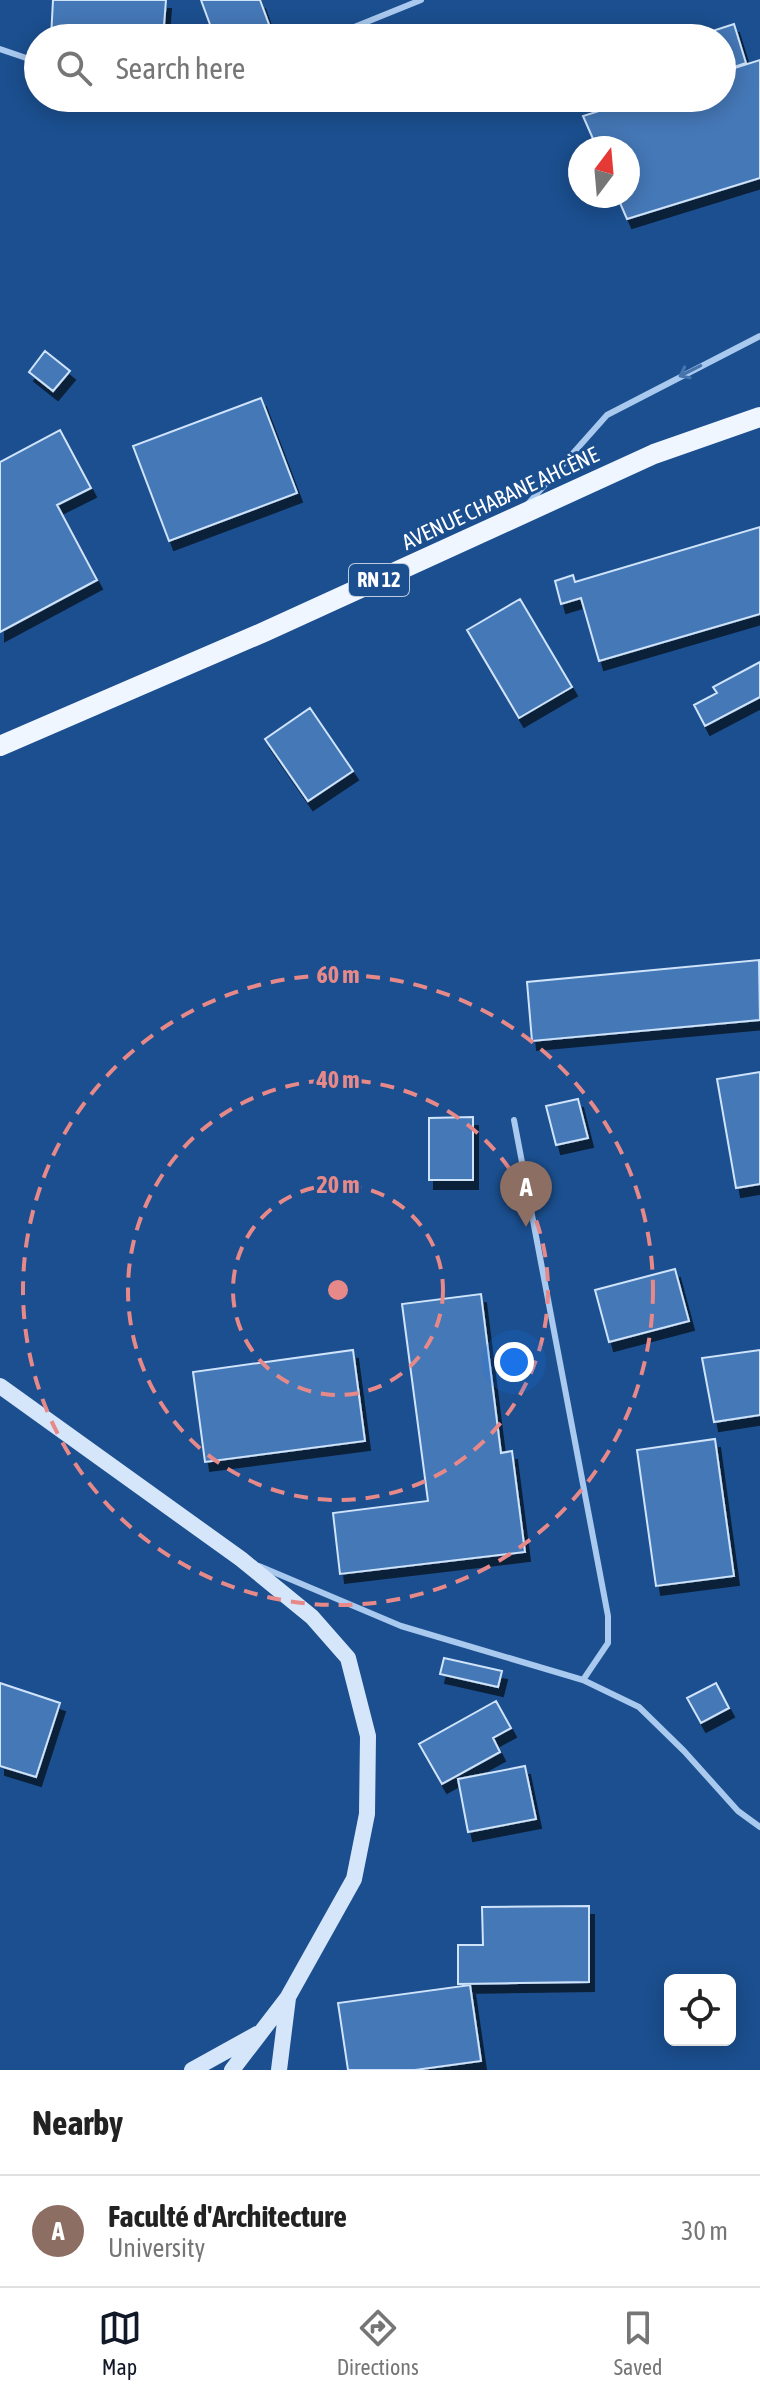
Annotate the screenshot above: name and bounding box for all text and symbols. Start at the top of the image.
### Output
search box [24,24,736,112]
icon: search [52,46,96,90]
text: Search here [116,51,245,85]
north arrow [568,136,640,208]
one-way arrow [679,364,703,379]
street label: AVENUE CHABANE AHCÈNE [398,441,603,555]
road number: RN 12 [349,564,409,596]
text: 60 m [316,961,360,988]
text: 40 m [315,1066,360,1093]
pin: A [500,1161,552,1227]
text: 20 m [316,1171,360,1198]
centre of rings [324,1276,352,1304]
your location [494,1342,534,1382]
map controls [664,1974,736,2046]
button: locate [664,1974,736,2046]
text: Nearby [32,2103,123,2142]
text: Faculté d'Architecture [108,2199,347,2233]
text: A [52,2216,64,2246]
text: 30 m [681,2216,728,2246]
text: University [108,2233,205,2263]
tab: Map [98,2306,142,2380]
tab: Directions [337,2306,419,2380]
tab: Saved [614,2306,662,2380]

